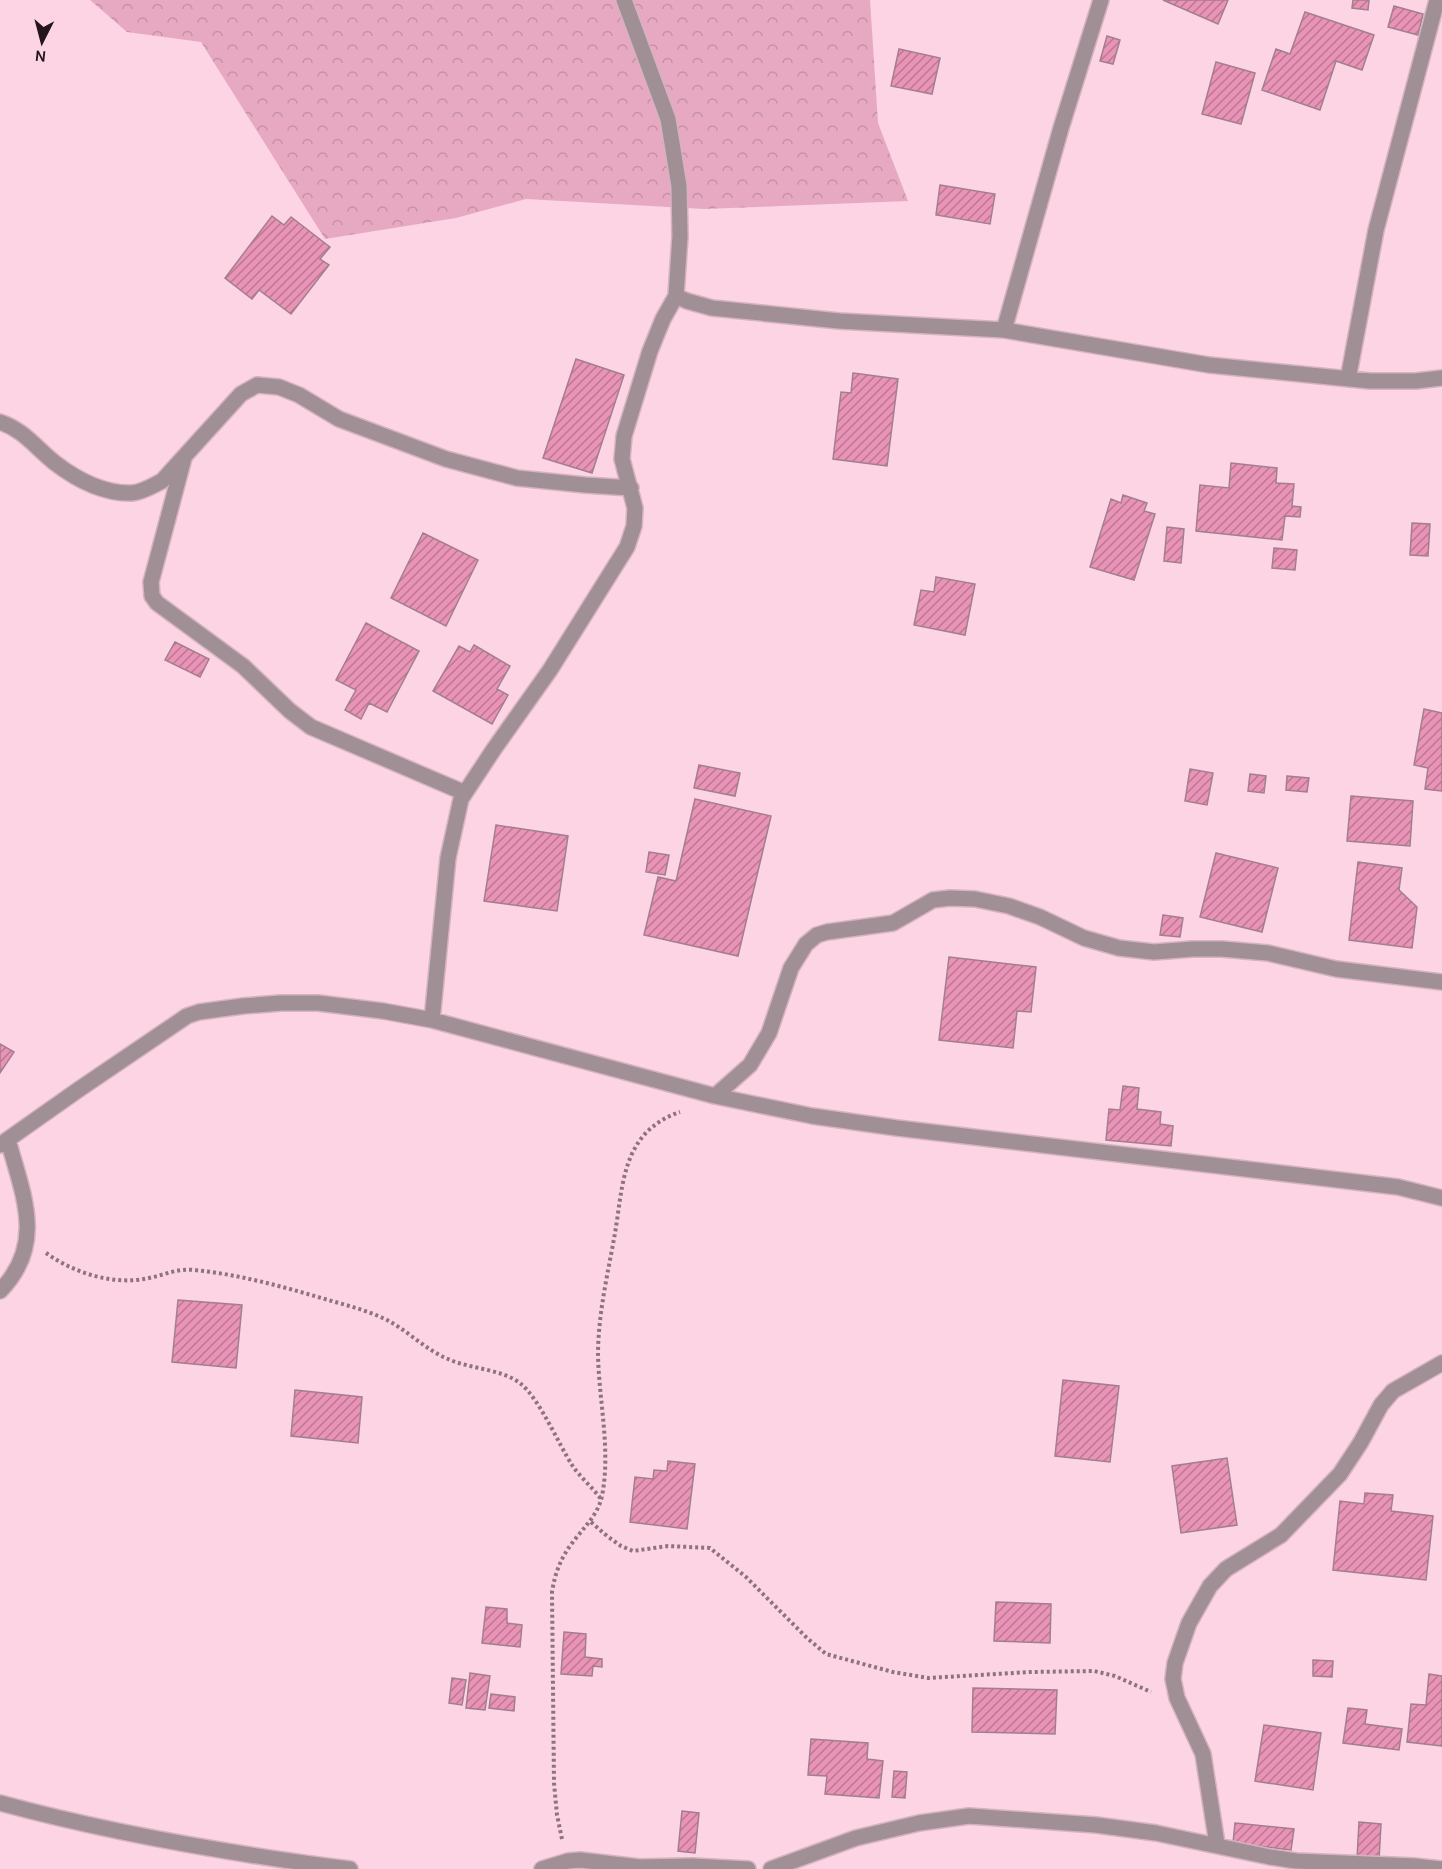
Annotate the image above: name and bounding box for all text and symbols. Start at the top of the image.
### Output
north arrow [12,12,72,72]
text: N [34,46,47,66]

